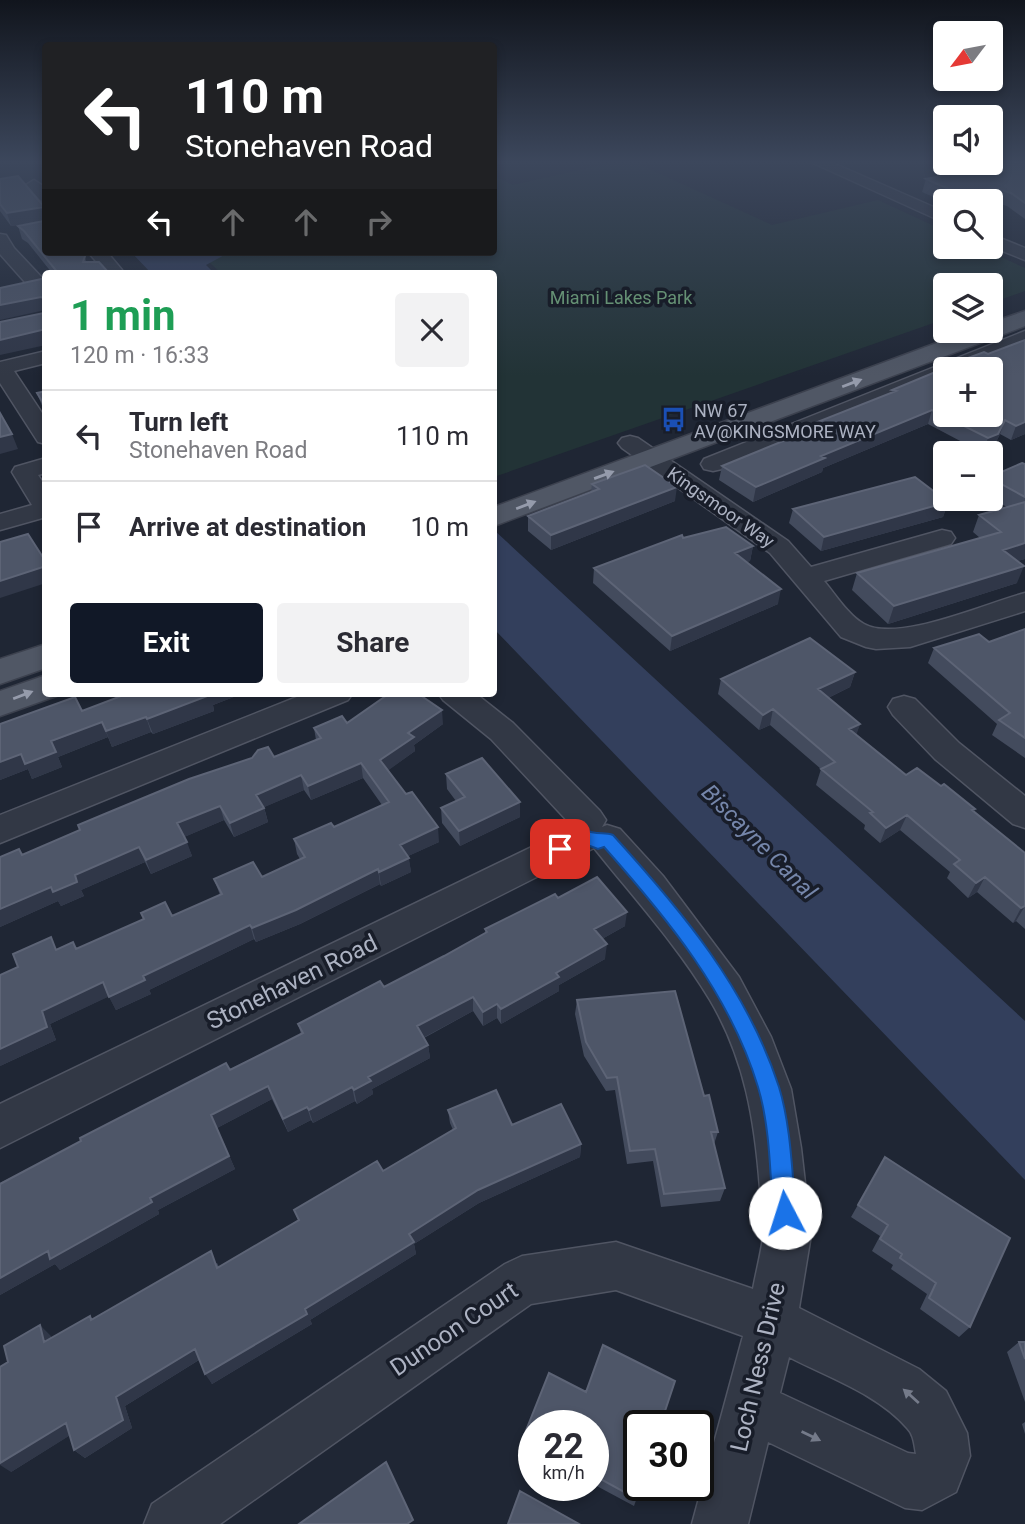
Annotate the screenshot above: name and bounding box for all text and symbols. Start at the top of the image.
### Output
north arrow [933,21,1003,91]
map controls [933,21,1003,511]
text: 110 m [185,68,324,125]
icon: left [70,70,161,161]
button: sound [933,105,1003,175]
text: Stonehaven Road [185,127,433,165]
button: search [933,189,1003,259]
icon: left [141,203,179,241]
icon: ahead [214,203,252,241]
icon: ahead [287,203,325,241]
icon: right [360,203,398,241]
button: layers [933,273,1003,343]
park label: Miami Lakes Park [550,287,693,308]
text: 1 min [70,291,176,340]
button: close [395,293,469,367]
text: 120 m · 16:33 [70,342,209,369]
button: + [933,357,1003,427]
one-way arrow [842,377,863,388]
place label: NW 67 AV@KINGSMORE WAY [694,400,876,442]
bus stop icon: NW 67 AV@KINGSMORE WAY [660,406,688,434]
text: Turn left [129,407,228,437]
icon: left [70,417,108,455]
text: 110 m [396,421,469,451]
text: Stonehaven Road [129,437,307,464]
button: − [933,441,1003,511]
street label: Kingsmoor Way [663,462,779,552]
one-way arrow [594,470,615,481]
one-way arrow [515,499,536,510]
icon: arrive [70,508,108,546]
text: Arrive at destination [129,512,366,542]
text: 10 m [411,512,469,542]
button: Exit [70,603,263,683]
button: Share [277,603,469,683]
one-way arrow [12,690,33,701]
water label: Biscayne Canal [696,779,822,905]
pin [530,819,590,879]
icon: arrive [541,830,579,868]
street label: Stonehaven Road [202,929,382,1035]
position arrow [748,1176,822,1250]
street label: Dunoon Court [385,1276,523,1382]
street label: Loch Ness Drive [725,1280,791,1454]
one-way arrow [902,1388,920,1404]
speed limit sign: 30 [623,1410,714,1501]
text: 22 [543,1426,584,1467]
one-way arrow [801,1431,821,1442]
text: km/h [542,1462,585,1483]

